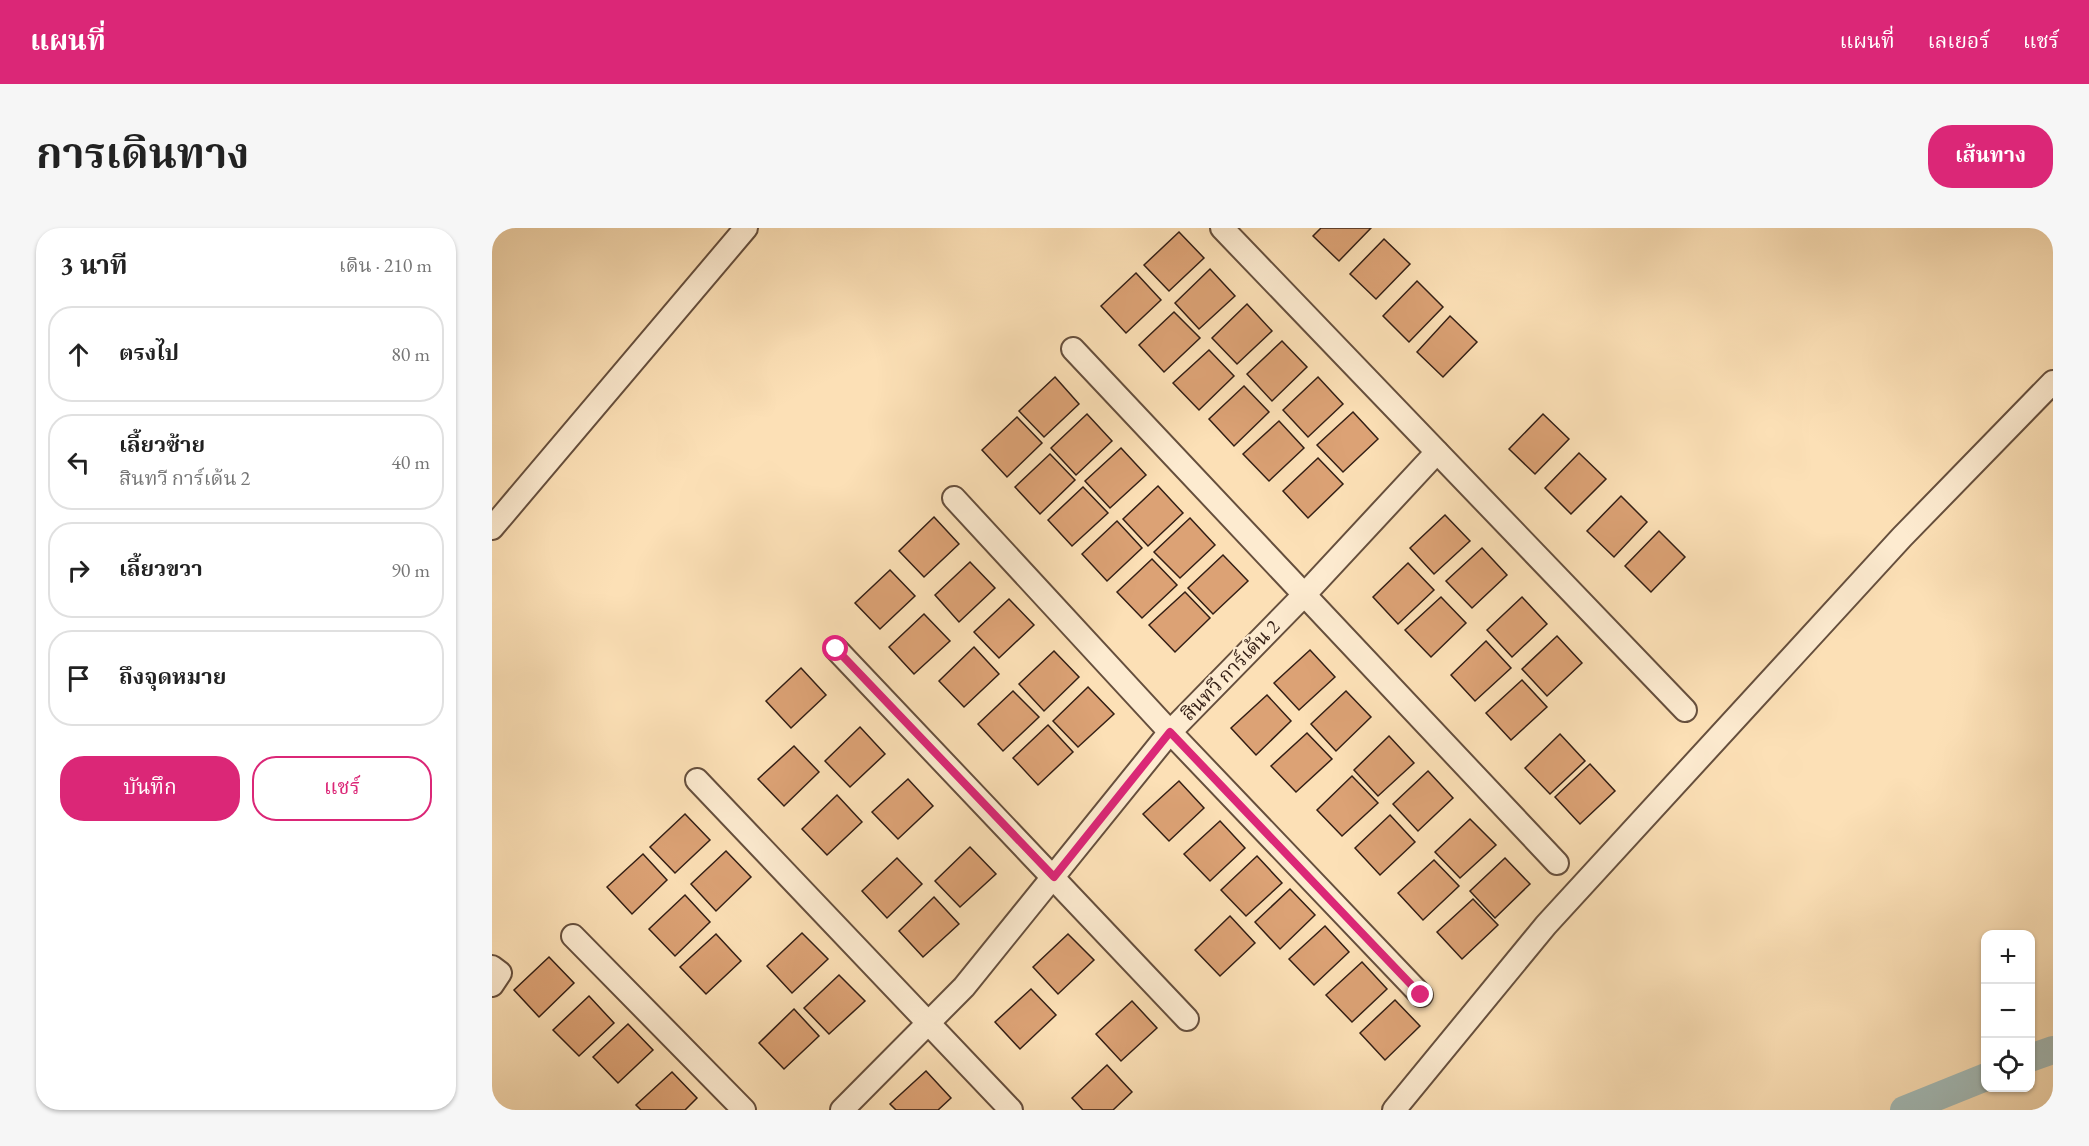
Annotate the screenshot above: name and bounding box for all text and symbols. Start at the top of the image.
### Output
text: แผนที่ [30,22,106,58]
text: แผนที่ [1840,27,1895,54]
text: เลเยอร์ [1928,27,1990,54]
text: แชร์ [2023,27,2059,54]
button: เส้นทาง [1928,125,2053,188]
text: การเดินทาง [36,126,249,181]
text: 3 นาที [60,248,127,282]
text: เดิน · 210 m [339,252,432,278]
icon: ahead [62,338,95,371]
text: ตรงไป [119,338,179,367]
text: 80 m [391,341,430,367]
text: เลี้ยวซ้าย [119,430,205,459]
icon: left [62,446,95,479]
text: 40 m [391,449,430,475]
text: สินทวี การ์เด้น 2 [119,465,250,491]
icon: right [62,554,95,587]
text: เลี้ยวขวา [119,554,203,583]
text: 90 m [391,557,430,583]
street label: สินทวี การ์เด้น 2 [1175,613,1285,726]
route start [822,635,848,661]
icon: arrive [62,662,95,695]
text: ถึงจุดหมาย [119,662,226,691]
button: บันทึก [60,756,240,821]
button: แชร์ [252,756,432,821]
map controls [1981,930,2035,1092]
button: + [1981,930,2035,984]
route end [1407,981,1433,1007]
button: − [1981,984,2035,1038]
button: locate [1981,1038,2035,1092]

